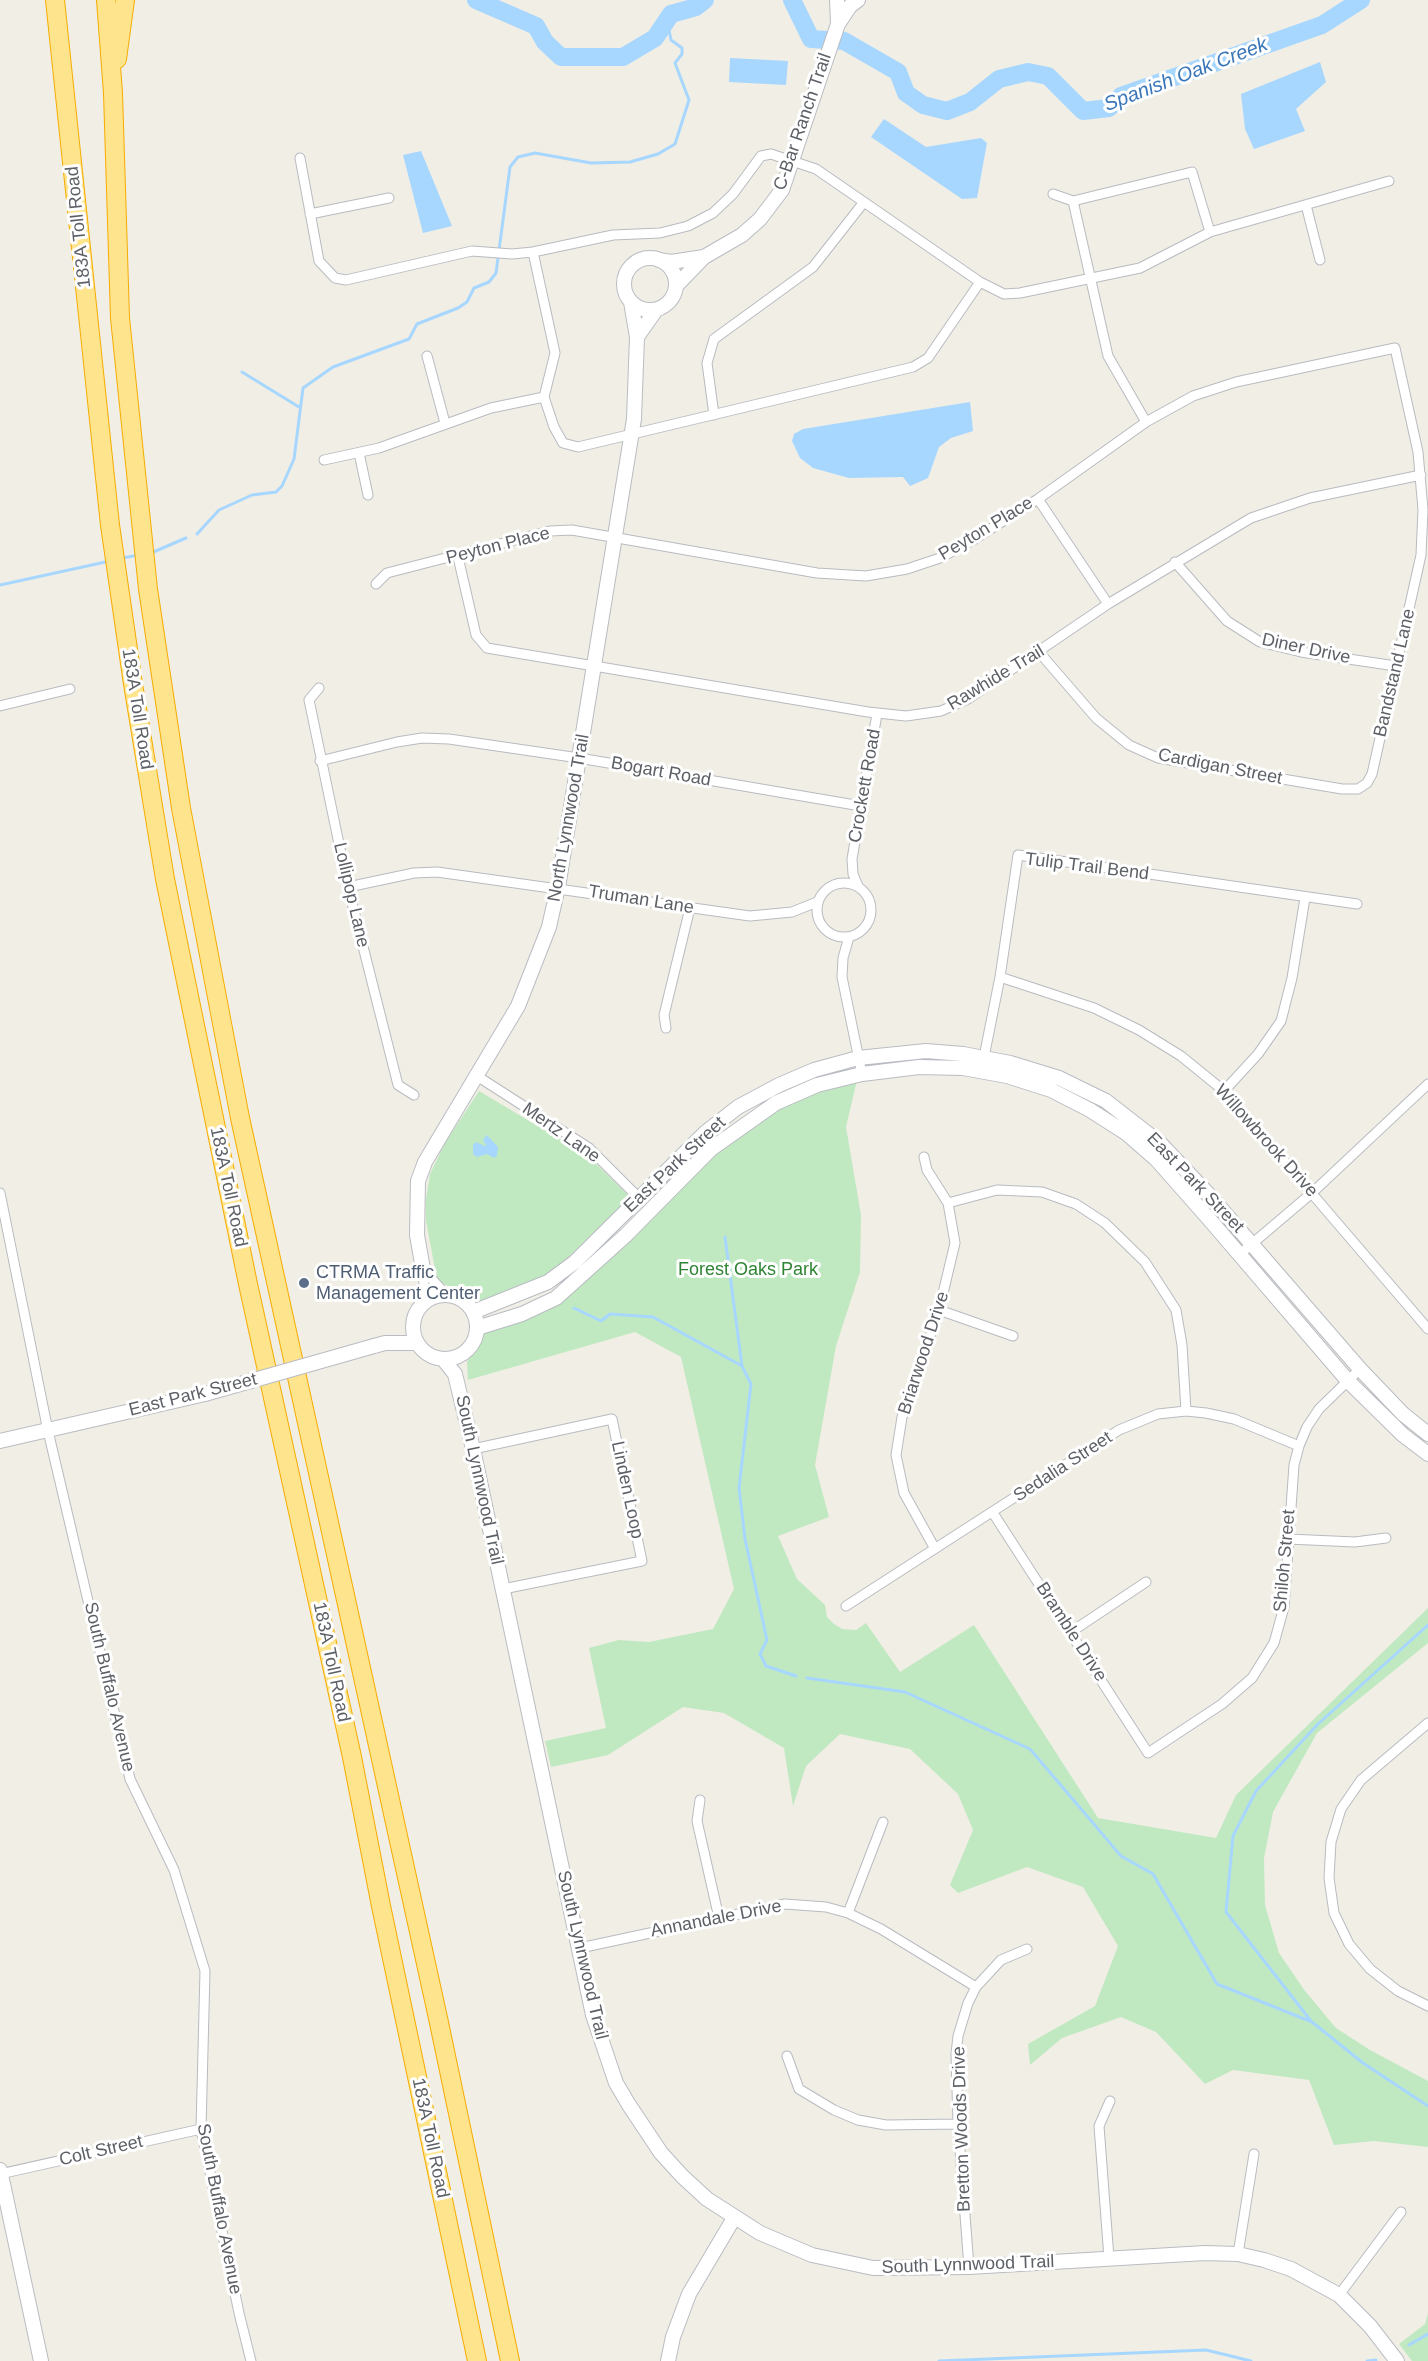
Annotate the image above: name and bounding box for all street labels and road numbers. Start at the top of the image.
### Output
street label: C-Bar Ranch Trail [769,51,837,193]
street label: 183A Toll Road [62,165,96,289]
street label: Peyton Place [935,492,1037,566]
street label: Peyton Place [444,523,552,569]
street label: Bandstand Lane [1370,607,1420,739]
street label: Diner Drive [1260,629,1352,669]
street label: Rawhide Trail [944,641,1048,715]
street label: 183A Toll Road [117,647,157,771]
street label: Crockett Road [844,727,886,845]
street label: North Lynnwood Trail [544,733,594,903]
street label: Cardigan Street [1156,744,1284,790]
street label: Bogart Road [609,753,713,791]
street label: Lollipop Lane [328,840,374,950]
street label: Tulip Trail Bend [1024,849,1150,885]
street label: Truman Lane [587,881,695,919]
street label: Willowbrook Drive [1210,1080,1322,1202]
street label: Mertz Lane [518,1098,604,1168]
street label: East Park Street [620,1112,730,1218]
street label: 183A Toll Road [205,1125,251,1249]
street label: East Park Street [1142,1128,1248,1238]
street label: Briarwood Drive [894,1289,954,1417]
street label: East Park Street [127,1369,259,1421]
street label: South Lynnwood Trail [450,1393,508,1567]
street label: Sedalia Street [1010,1427,1116,1507]
street label: Linden Loop [606,1439,648,1541]
street label: Shiloh Street [1270,1509,1300,1613]
street label: Bramble Drive [1031,1578,1111,1686]
street label: South Buffalo Avenue [79,1600,139,1774]
street label: 183A Toll Road [308,1600,354,1724]
street label: South Lynnwood Trail [552,1868,612,2042]
street label: Annandale Drive [649,1896,783,1942]
street label: Bretton Woods Drive [948,2046,976,2212]
street label: 183A Toll Road [407,2076,453,2200]
street label: South Buffalo Avenue [192,2122,246,2296]
street label: Colt Street [57,2131,145,2171]
street label: South Lynnwood Trail [881,2251,1055,2279]

